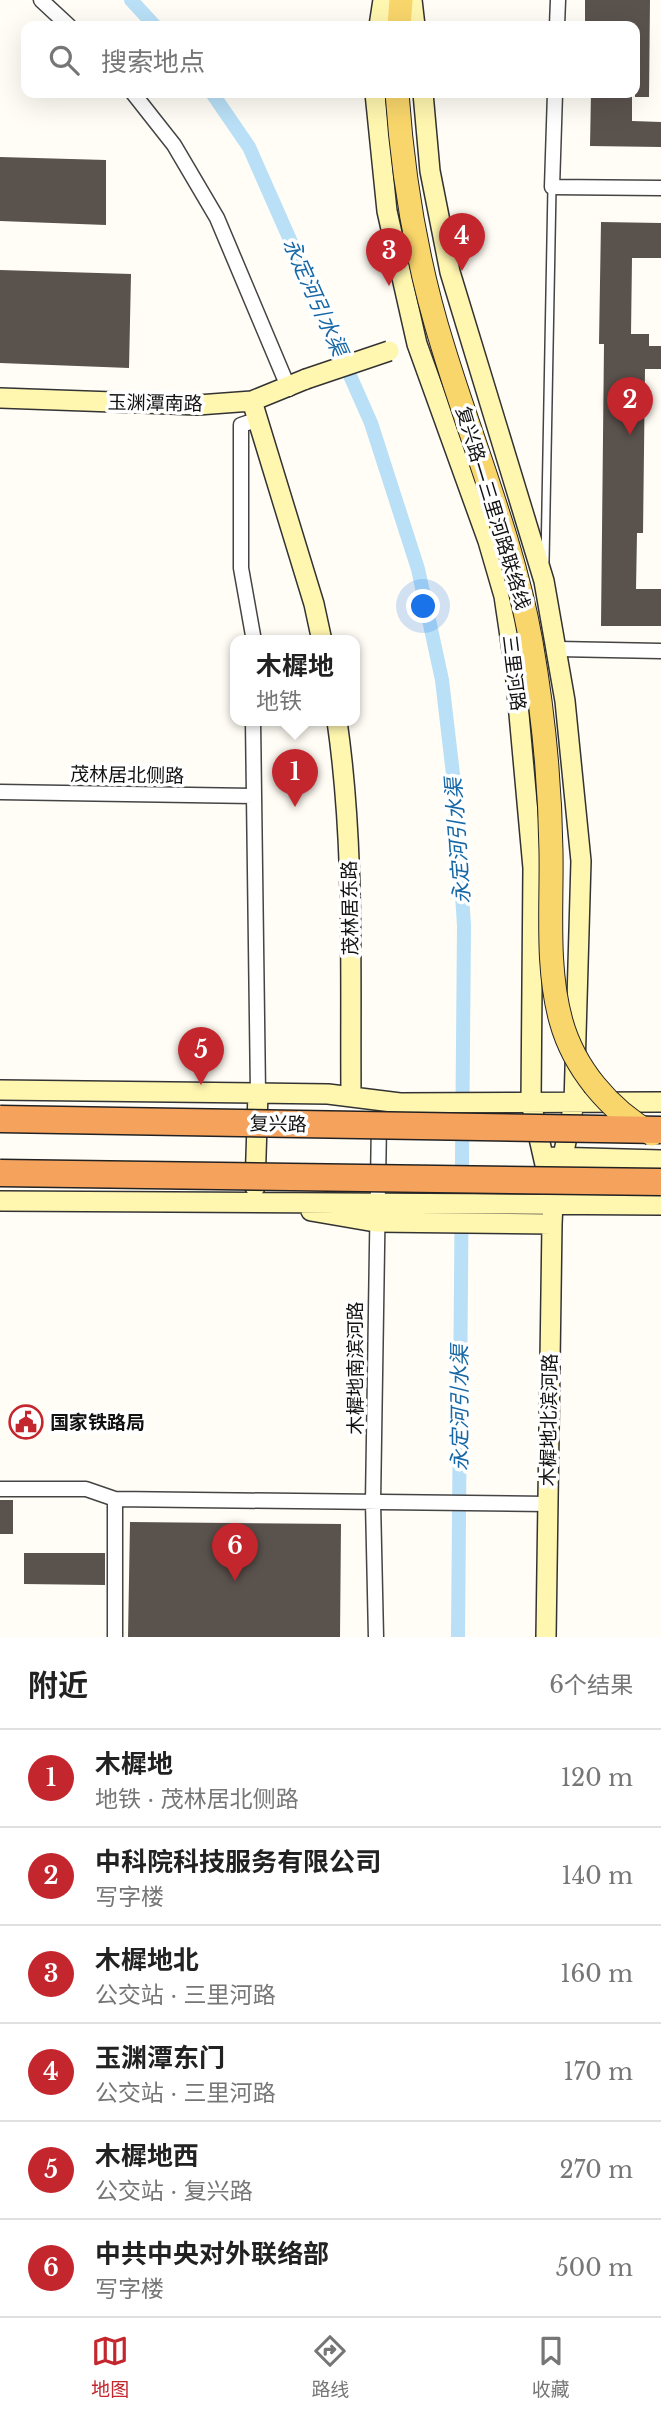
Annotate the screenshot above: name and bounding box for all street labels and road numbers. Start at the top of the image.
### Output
street label: 玉渊潭南路 [107,391,203,415]
street label: 复兴路—三里河路联络线 [451,404,535,612]
street label: 三里河路 [498,634,530,712]
street label: 茂林居北侧路 [70,763,184,787]
street label: 茂林居东路 [338,860,362,956]
street label: 复兴路 [249,1112,307,1136]
street label: 木樨地南滨河路 [344,1301,367,1435]
street label: 木樨地北滨河路 [536,1353,562,1487]

